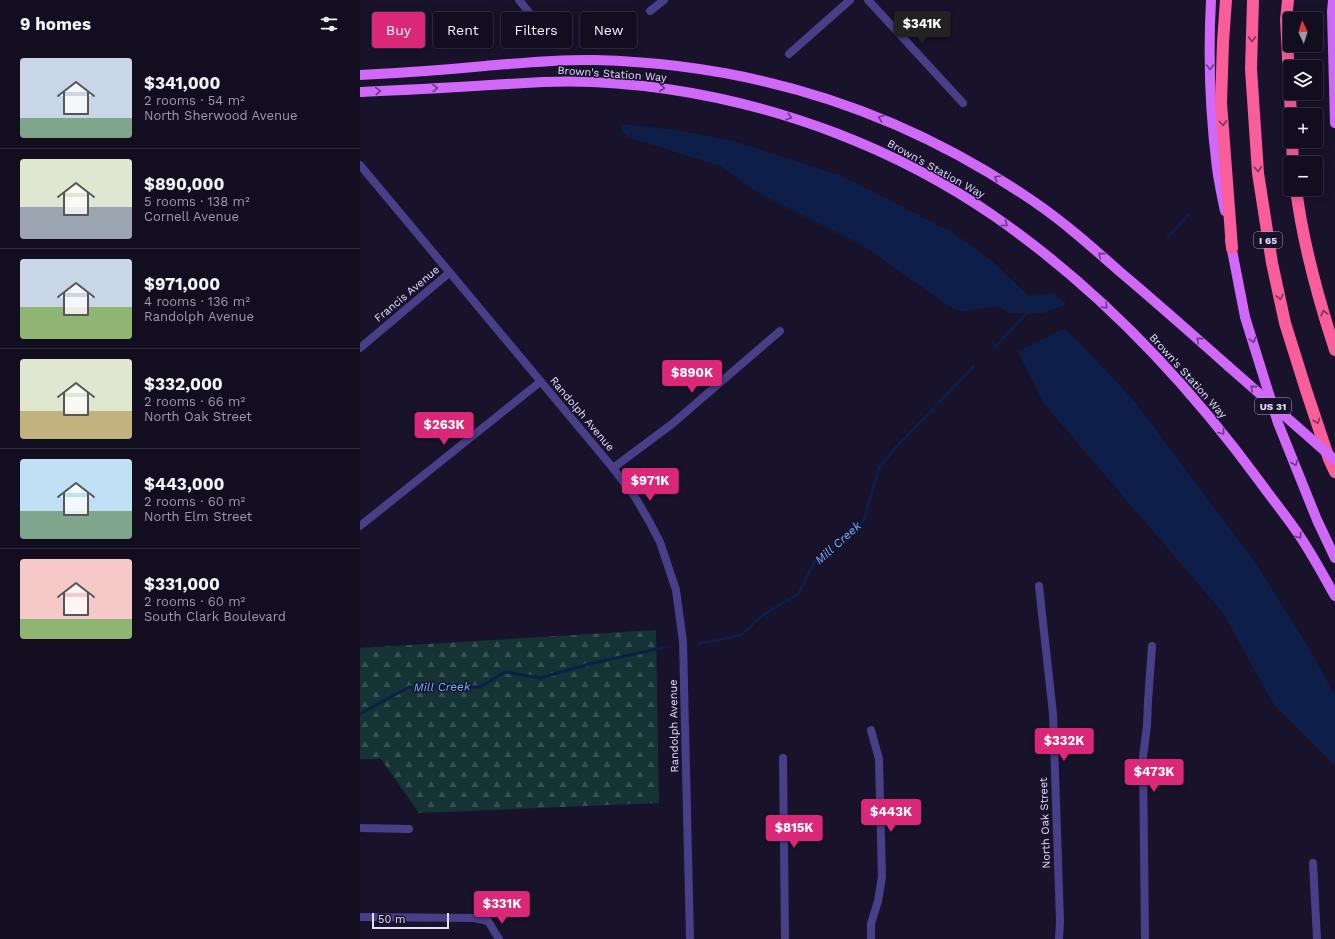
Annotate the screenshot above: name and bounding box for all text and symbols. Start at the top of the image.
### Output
pin: $341K [894,11,950,45]
chip: Buy [372,12,425,48]
chip: Rent [433,12,493,48]
chip: Filters [501,12,572,48]
chip: New [580,12,637,48]
north arrow [1283,12,1323,52]
map controls [1283,12,1323,196]
icon: filters [318,13,340,35]
text: 9 homes [20,14,91,34]
text: $341K [903,16,941,31]
one-way arrow [1248,36,1256,42]
button: layers [1283,60,1323,100]
street label: Brown's Station Way [557,64,667,84]
one-way arrow [1206,64,1214,70]
text: $341,000 [144,73,220,93]
icon: home [52,74,100,122]
one-way arrow [432,84,438,93]
one-way arrow [659,84,665,93]
one-way arrow [375,87,381,96]
text: 2 rooms · 54 m² [144,93,245,108]
text: North Sherwood Avenue [144,108,298,123]
button: + [1283,108,1323,148]
one-way arrow [785,112,792,121]
one-way arrow [878,115,885,123]
one-way arrow [1218,120,1227,126]
street label: Brown's Station Way [885,137,987,201]
button: − [1283,156,1323,196]
one-way arrow [1253,166,1262,172]
text: $890,000 [144,174,224,194]
icon: home [52,175,100,223]
one-way arrow [994,175,1001,182]
text: 5 rooms · 138 m² [144,194,250,209]
text: Cornell Avenue [144,209,239,224]
one-way arrow [1001,219,1008,227]
road number: I 65 [1254,232,1282,248]
one-way arrow [1098,252,1106,259]
street label: Francis Avenue [372,263,442,325]
text: $971,000 [144,274,220,294]
icon: home [52,275,100,323]
text: 4 rooms · 136 m² [144,294,250,309]
one-way arrow [1275,294,1283,300]
one-way arrow [1100,302,1108,309]
text: Randolph Avenue [144,309,254,324]
one-way arrow [1320,310,1328,316]
street label: Brown's Station Way [1147,331,1230,421]
one-way arrow [1248,337,1256,344]
one-way arrow [1196,338,1204,345]
pin: $890K [664,360,720,394]
text: $890K [671,365,713,380]
text: $332,000 [144,374,223,394]
street label: Randolph Avenue [547,374,617,454]
icon: home [52,375,100,423]
one-way arrow [1250,385,1258,393]
text: 2 rooms · 66 m² [144,394,245,409]
road number: US 31 [1255,398,1291,414]
text: North Oak Street [144,409,252,424]
pin: $263K [416,412,472,446]
text: $263K [424,417,464,432]
one-way arrow [1312,418,1320,425]
one-way arrow [1217,427,1224,434]
one-way arrow [1290,460,1298,467]
pin: $971K [622,468,678,502]
text: $971K [631,473,669,488]
text: $443,000 [144,474,225,494]
icon: home [52,475,100,523]
text: 2 rooms · 60 m² [144,494,245,509]
text: North Elm Street [144,509,252,524]
water label: Mill Creek [812,518,864,567]
one-way arrow [1295,532,1302,539]
text: $331,000 [144,574,220,594]
icon: home [52,575,100,623]
text: 2 rooms · 60 m² [144,594,245,609]
text: South Clark Boulevard [144,609,286,624]
water label: Mill Creek [413,679,471,694]
street label: Randolph Avenue [667,679,681,773]
pin: $332K [1036,728,1092,762]
text: $332K [1044,733,1084,748]
pin: $473K [1126,759,1182,793]
text: $473K [1134,764,1174,779]
street label: North Oak Street [1037,777,1053,869]
pin: $443K [863,799,919,833]
text: $443K [870,804,912,819]
pin: $815K [766,815,822,849]
text: $815K [775,820,813,835]
pin: $331K [474,891,530,925]
text: $331K [483,896,521,911]
scale bar [372,911,449,930]
text: 50 m [378,913,405,926]

